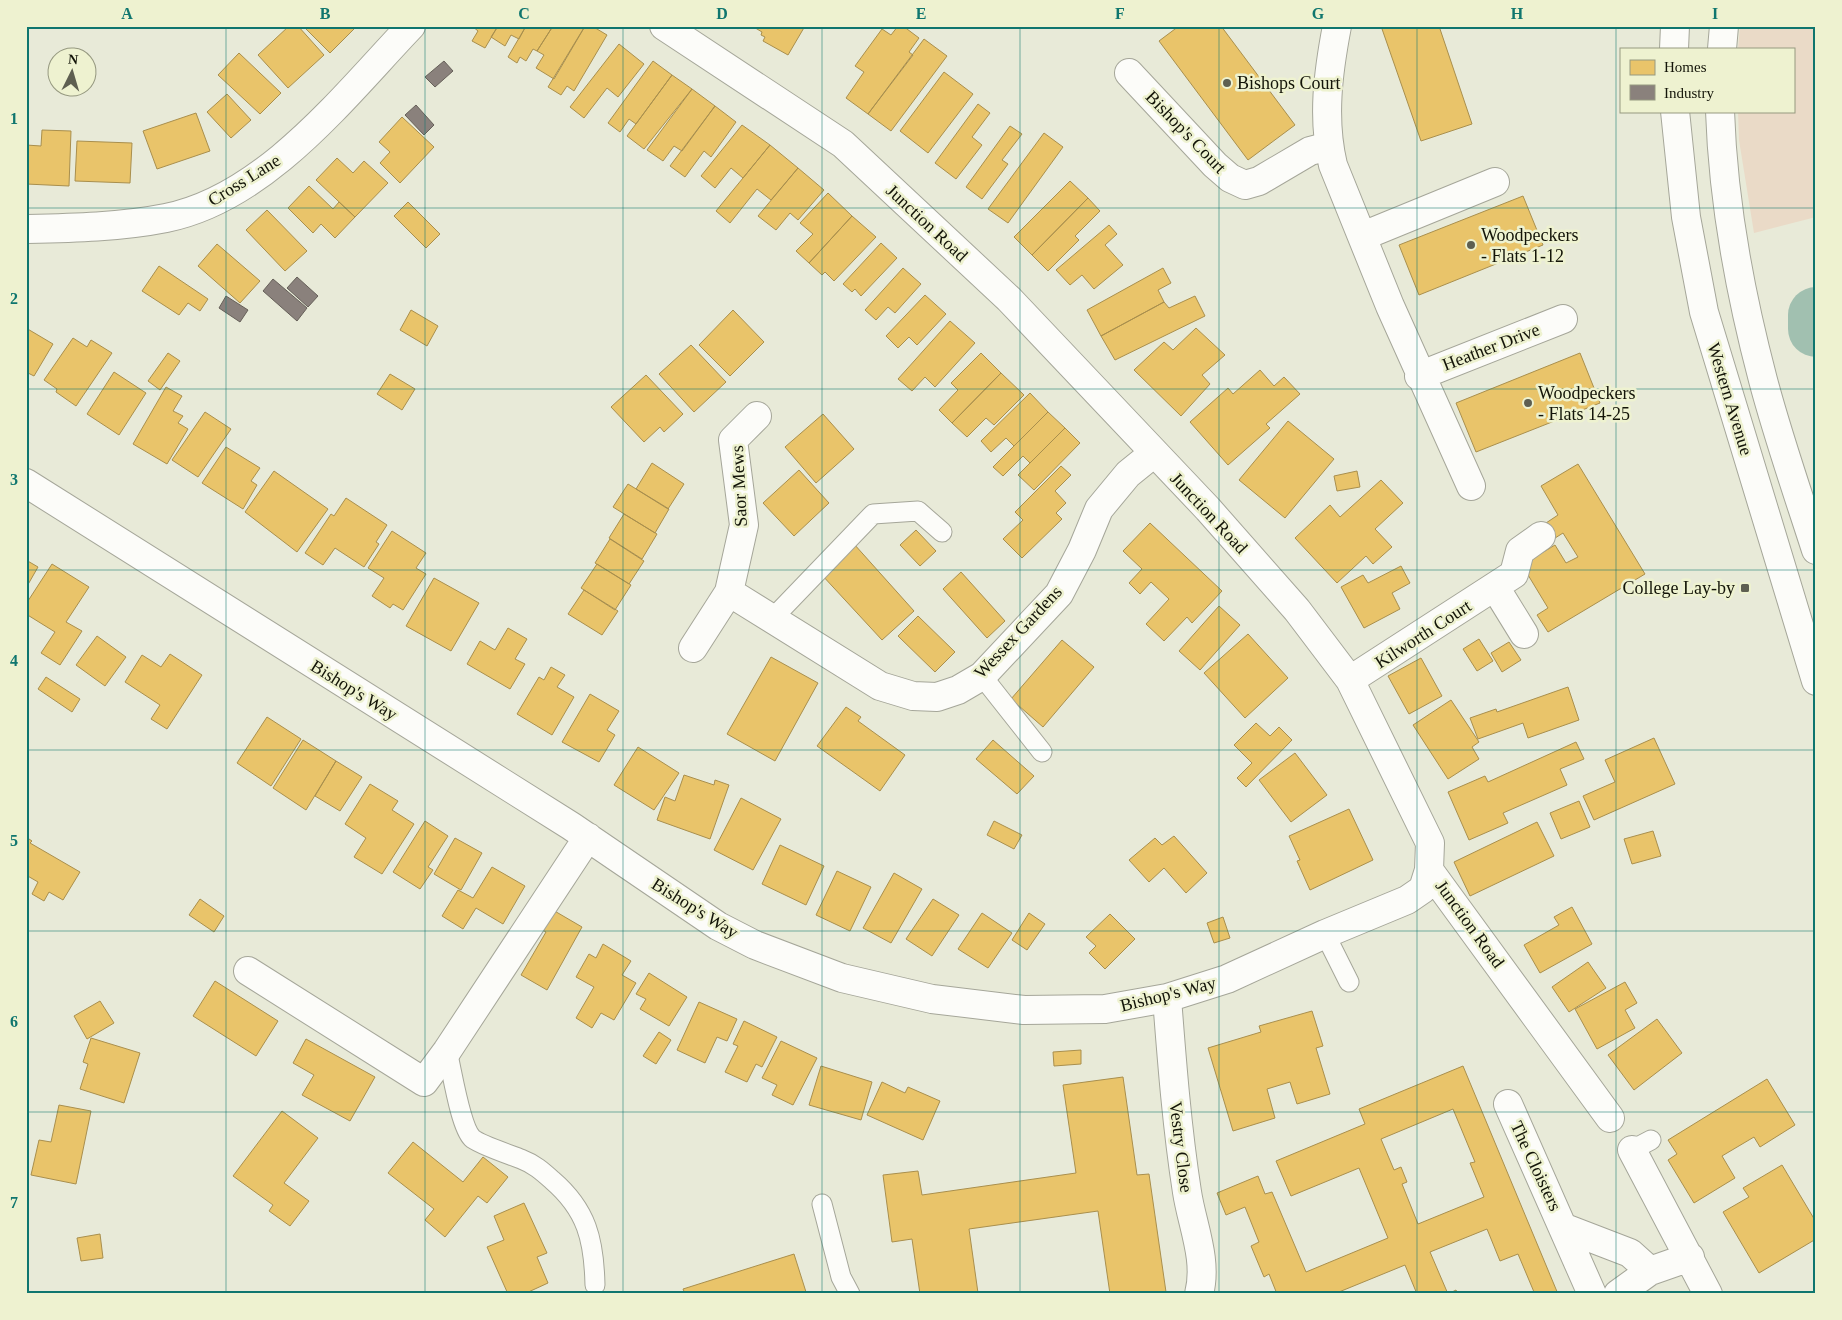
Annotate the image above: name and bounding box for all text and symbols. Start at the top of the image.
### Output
text: A [121,5,133,22]
text: B [320,5,331,22]
text: C [518,5,530,22]
text: D [716,5,728,22]
text: E [916,5,926,22]
text: F [1115,5,1125,22]
text: G [1312,5,1325,22]
text: H [1511,5,1524,22]
text: I [1712,5,1718,22]
north arrow [48,48,98,98]
legend [1620,48,1794,112]
text: N [67,52,79,67]
text: Homes [1664,59,1707,75]
place label: Bishops Court [1237,73,1341,93]
marker: Bishops Court [1221,77,1233,89]
text: Industry [1664,85,1714,101]
street label: Bishop's Court [1142,87,1230,177]
text: 1 [10,110,18,127]
street label: Cross Lane [204,150,284,210]
street label: Junction Road [882,180,972,266]
place label: Woodpeckers - Flats 1-12 [1481,225,1579,266]
marker: Woodpeckers - Flats 1-12 [1465,239,1477,251]
text: 2 [10,290,18,307]
street label: Heather Drive [1440,319,1542,375]
street label: Western Avenue [1703,340,1757,458]
place label: Woodpeckers - Flats 14-25 [1538,383,1636,424]
marker: Woodpeckers - Flats 14-25 [1522,397,1534,409]
street label: Saor Mews [727,445,751,527]
street label: Junction Road [1166,468,1252,558]
text: 3 [10,471,18,488]
place label: College Lay-by [1623,578,1735,598]
street label: Wessex Gardens [970,582,1066,682]
marker: College Lay-by [1739,582,1751,594]
street label: Kilworth Court [1371,596,1475,672]
text: 4 [10,652,18,669]
street label: Bishop's Way [307,656,401,724]
text: 5 [10,832,18,849]
street label: Bishop's Way [648,874,742,942]
street label: Junction Road [1431,876,1509,972]
street label: Bishop's Way [1118,972,1218,1016]
text: 6 [10,1013,18,1030]
street label: Vestry Close [1165,1100,1197,1194]
street label: The Cloisters [1507,1118,1565,1214]
text: 7 [10,1194,18,1211]

